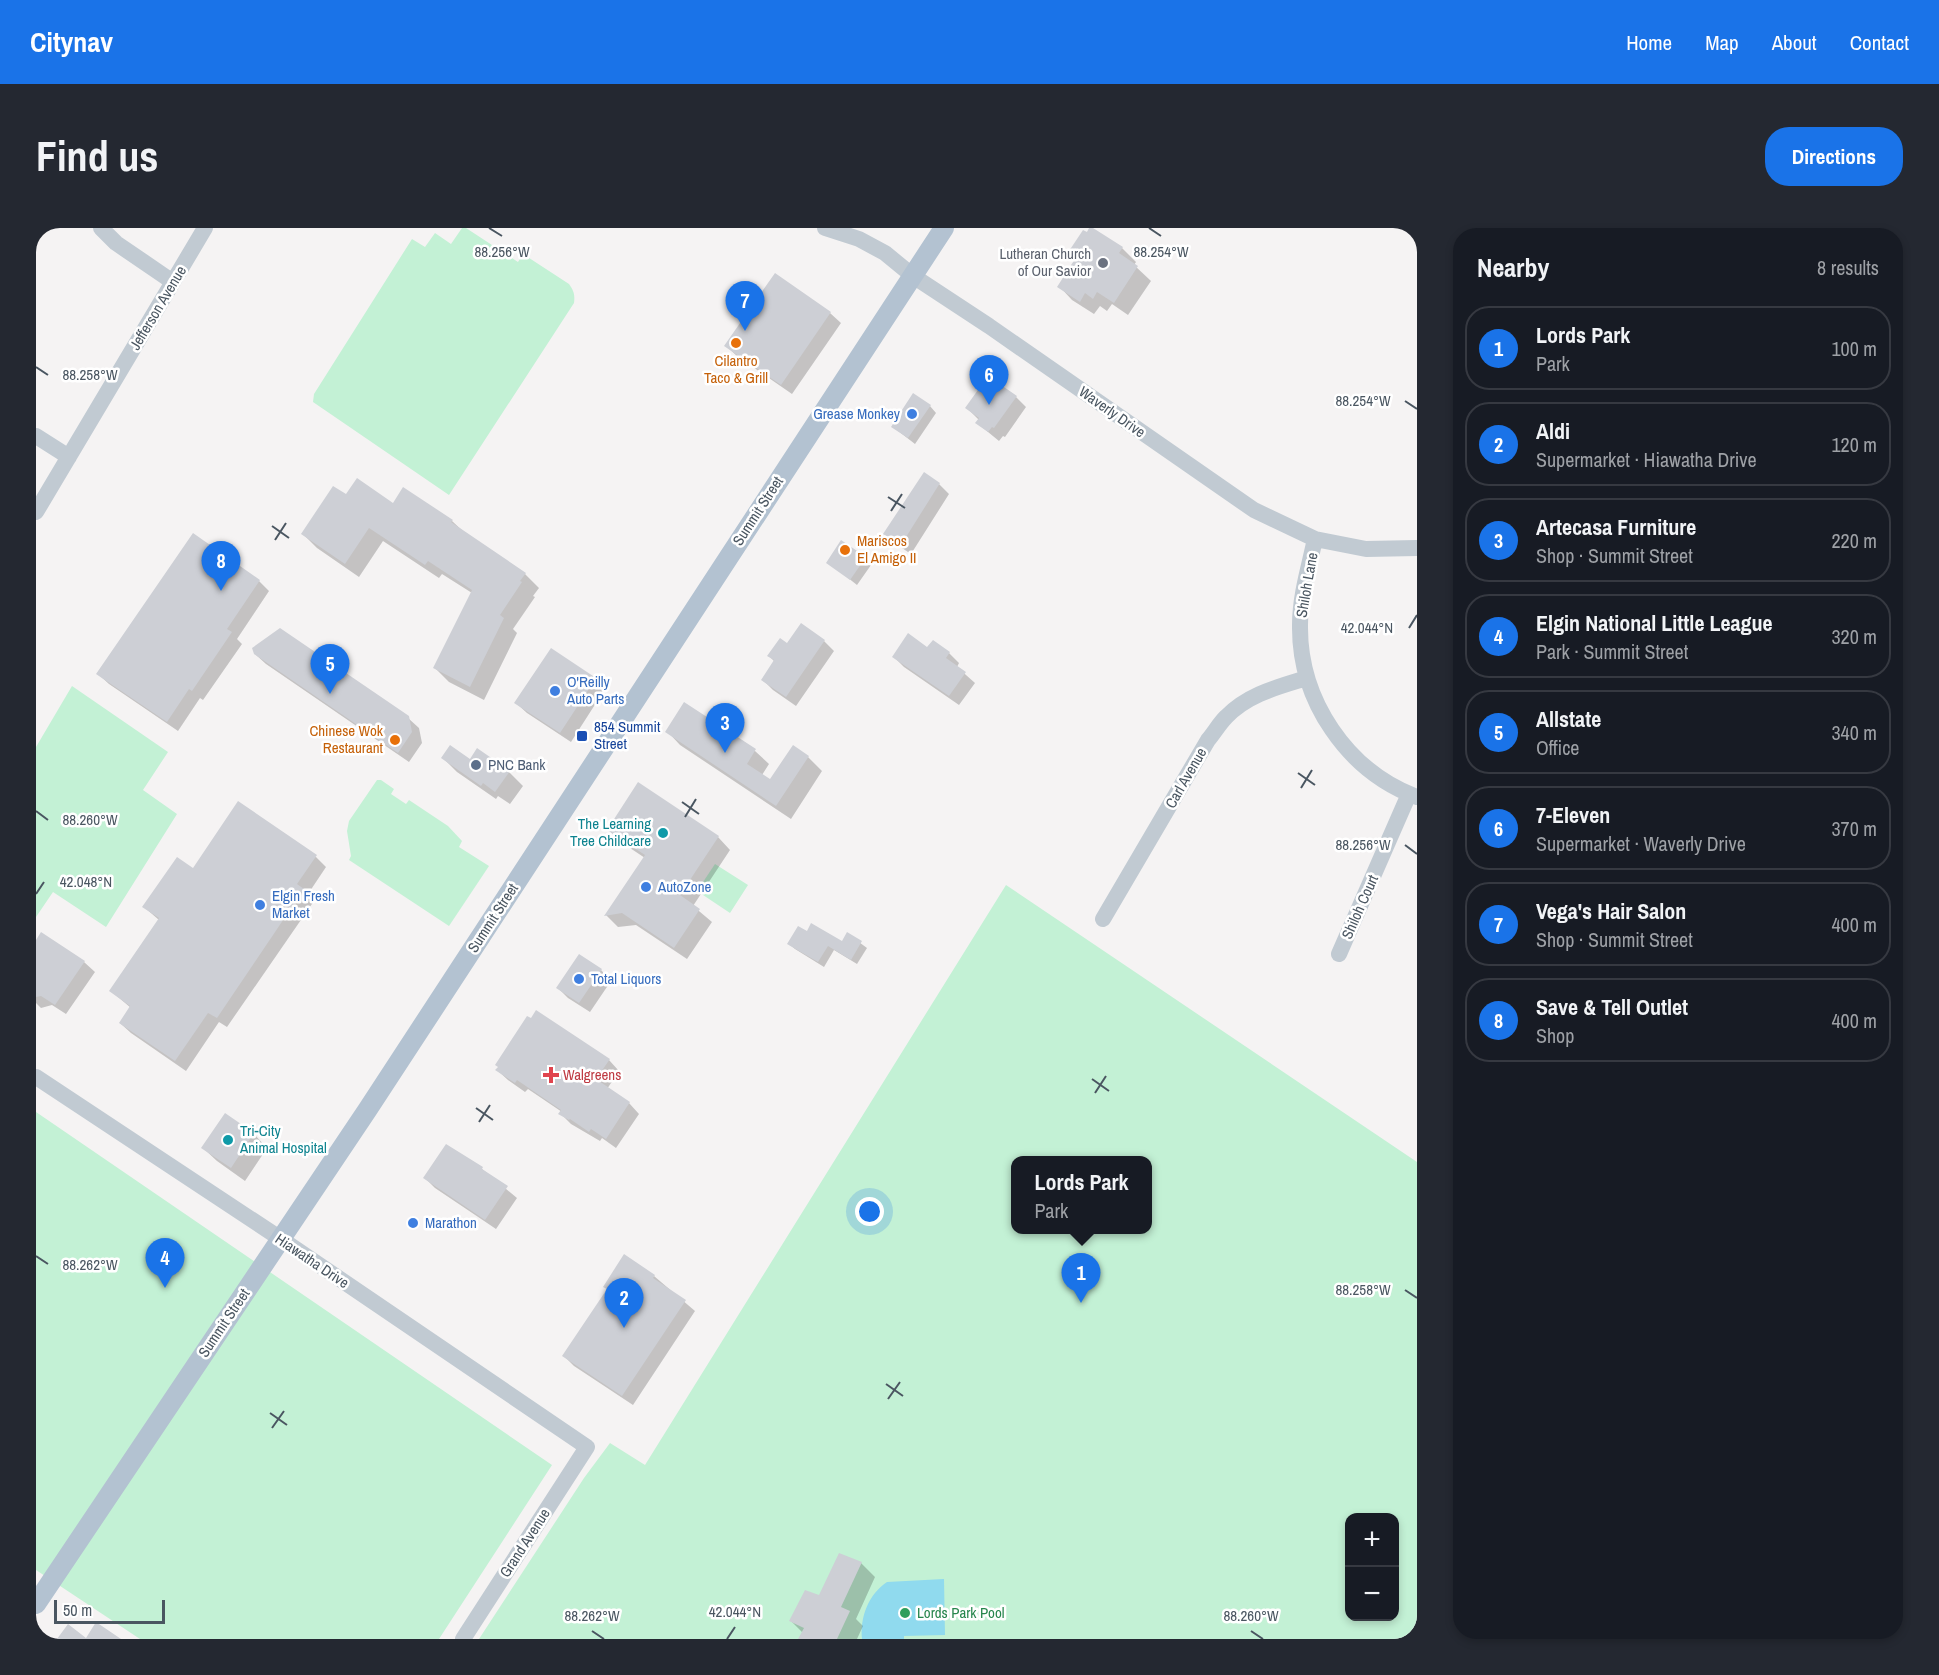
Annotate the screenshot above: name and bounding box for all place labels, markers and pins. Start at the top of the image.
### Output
place label: Lutheran Church of Our Savior [999,243,1091,281]
marker: Lutheran Church of Our Savior [1096,256,1110,270]
pin: 7 [726,282,764,331]
marker: Cilantro Taco & Grill [729,336,743,350]
place label: Cilantro Taco & Grill [704,350,768,388]
pin: 6 [970,356,1008,405]
place label: Grease Monkey [813,403,901,424]
marker: Grease Monkey [905,407,919,421]
place label: Mariscos El Amigo II [857,530,917,568]
pin: 8 [202,542,240,591]
marker: Mariscos El Amigo II [838,543,852,557]
pin: 5 [310,644,350,694]
place label: O'Reilly Auto Parts [566,671,624,709]
marker: O'Reilly Auto Parts [548,684,562,698]
pin: 3 [706,704,744,753]
place label: 854 Summit Street [594,716,661,754]
place label: Chinese Wok Restaurant [309,720,384,758]
marker: 854 Summit Street [575,729,589,743]
marker: Chinese Wok Restaurant [388,733,402,747]
place label: PNC Bank [488,754,546,775]
marker: PNC Bank [469,758,483,772]
place label: The Learning Tree Childcare [570,813,651,851]
marker: The Learning Tree Childcare [656,826,670,840]
place label: AutoZone [657,876,712,897]
marker: AutoZone [639,880,653,894]
place label: Elgin Fresh Market [272,885,335,923]
marker: Elgin Fresh Market [253,898,267,912]
place label: Total Liquors [591,968,661,989]
marker: Total Liquors [572,972,586,986]
place label: Walgreens [563,1064,621,1085]
marker: Walgreens [544,1068,558,1082]
place label: Tri-City Animal Hospital [239,1120,327,1158]
marker: Tri-City Animal Hospital [221,1133,235,1147]
place label: Marathon [425,1212,477,1233]
marker: Marathon [406,1216,420,1230]
pin: 4 [146,1238,184,1288]
pin: 1 [1062,1254,1100,1303]
pin: 2 [604,1278,644,1328]
place label: Lords Park Pool [917,1602,1005,1623]
marker: Lords Park Pool [898,1606,912,1620]

